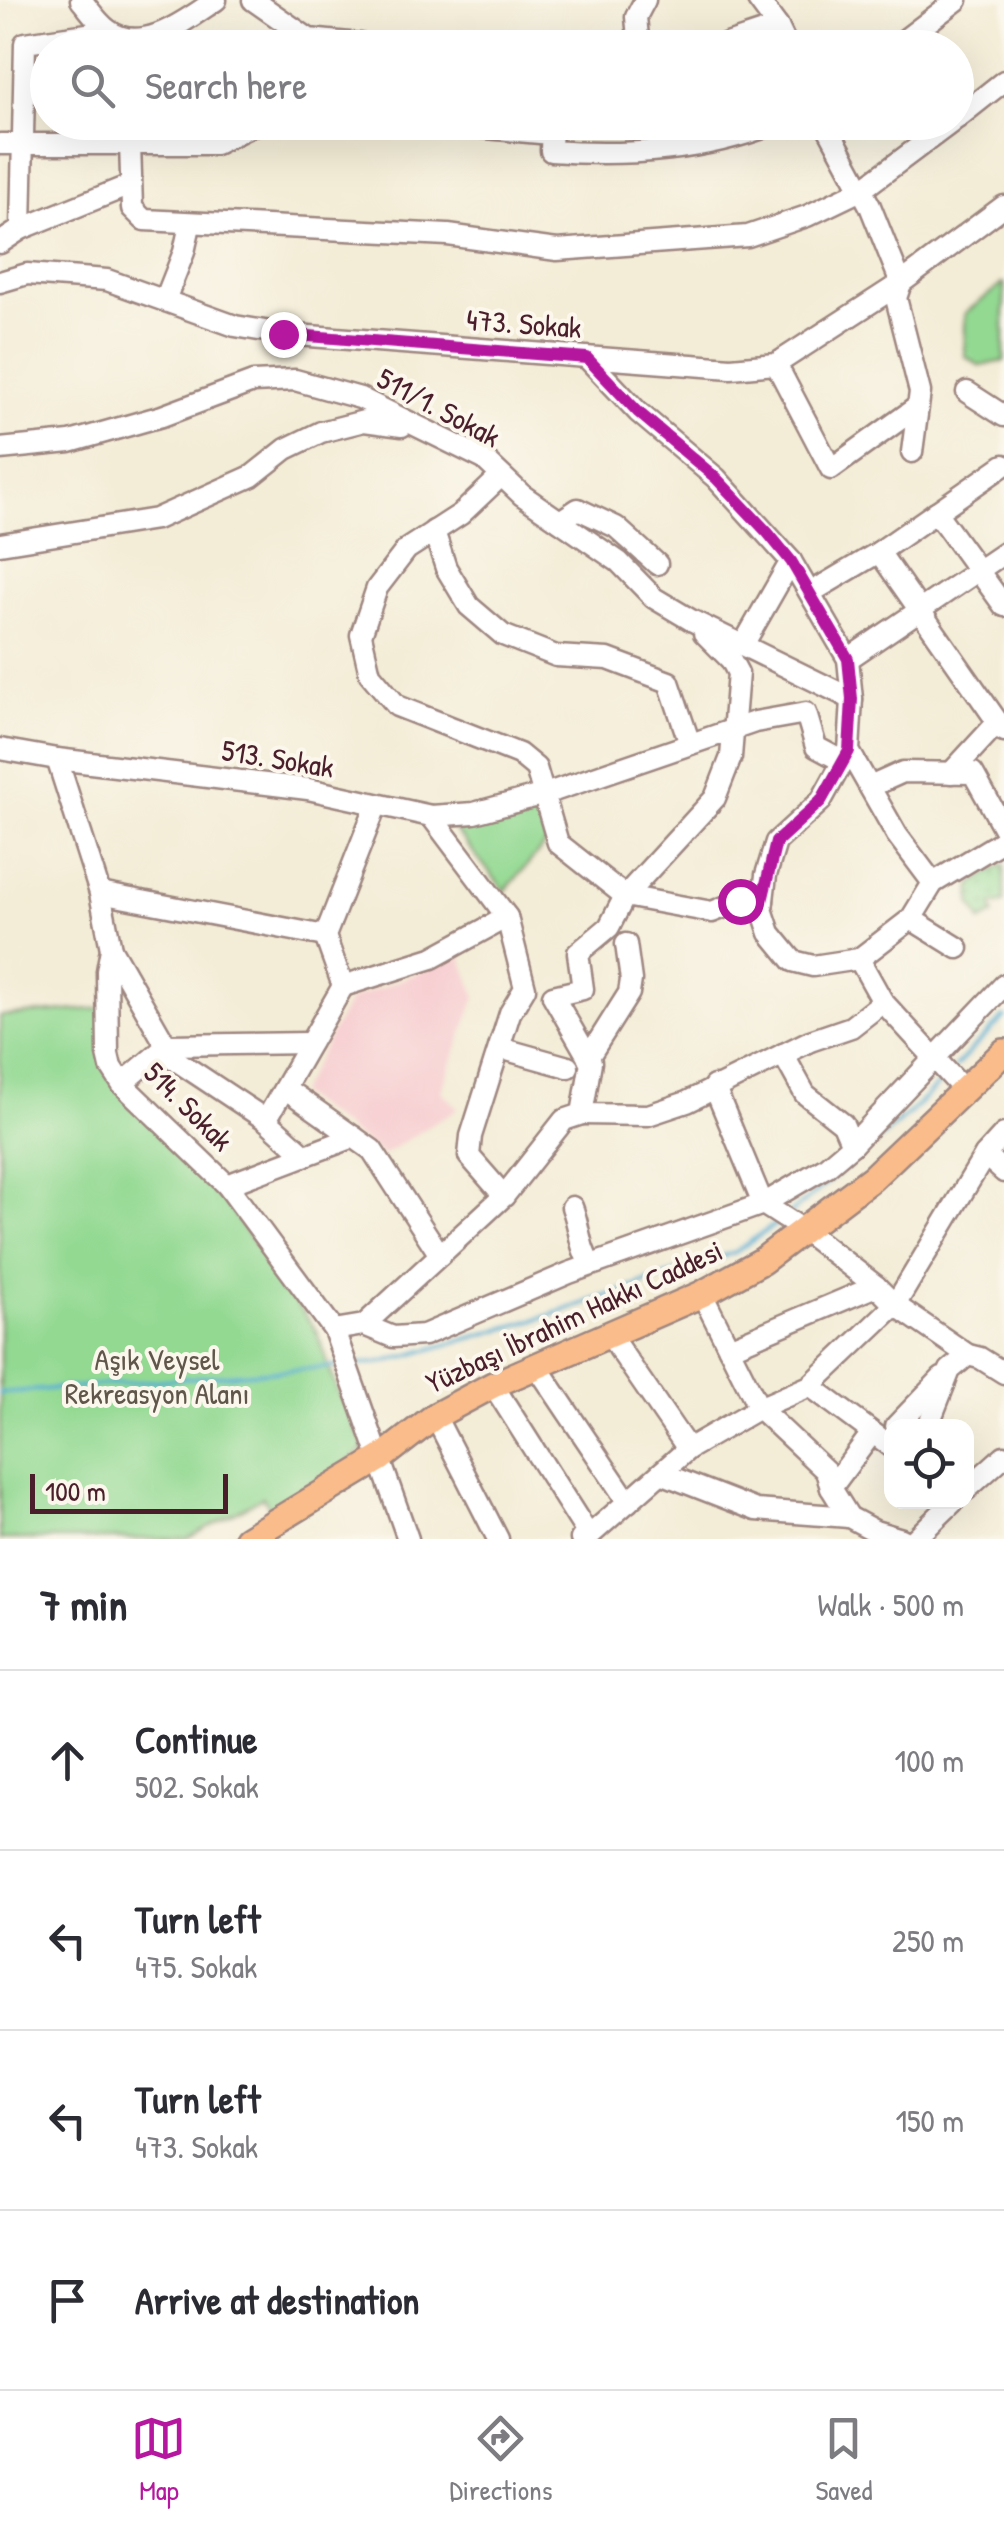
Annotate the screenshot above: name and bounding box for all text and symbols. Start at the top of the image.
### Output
search box [30,30,974,140]
icon: search [65,58,120,113]
text: Search here [145,59,307,111]
street label: 473. Sokak [465,299,583,347]
route end [261,312,307,358]
street label: 511/1. Sokak [371,358,507,456]
street label: 513. Sokak [219,729,337,787]
route start [718,879,764,925]
street label: 514. Sokak [136,1053,242,1159]
street label: Yüzbaşı İbrahim Hakkı Caddesi [419,1230,729,1402]
park label: Aşık Veysel Rekreasyon Alanı [65,1339,249,1413]
map controls [884,1419,974,1509]
button: locate [884,1419,974,1509]
scale bar [30,1469,228,1514]
text: 100 m [45,1472,106,1510]
text: 7 min [40,1576,127,1633]
text: Walk · 500 m [818,1583,964,1626]
text: Continue [135,1713,257,1765]
icon: ahead [40,1733,95,1788]
text: 100 m [895,1739,964,1782]
text: 502. Sokak [135,1765,259,1808]
text: Turn left [135,1893,260,1945]
icon: left [40,1913,95,1968]
text: 250 m [892,1919,964,1962]
text: 475. Sokak [135,1945,257,1988]
text: Turn left [135,2073,260,2125]
icon: left [40,2093,95,2148]
text: 150 m [895,2099,964,2142]
text: 473. Sokak [135,2125,258,2168]
icon: arrive [40,2273,95,2328]
text: Arrive at destination [135,2274,419,2326]
tab: Map [131,2411,186,2509]
tab: Directions [449,2411,552,2509]
tab: Saved [815,2411,873,2509]

